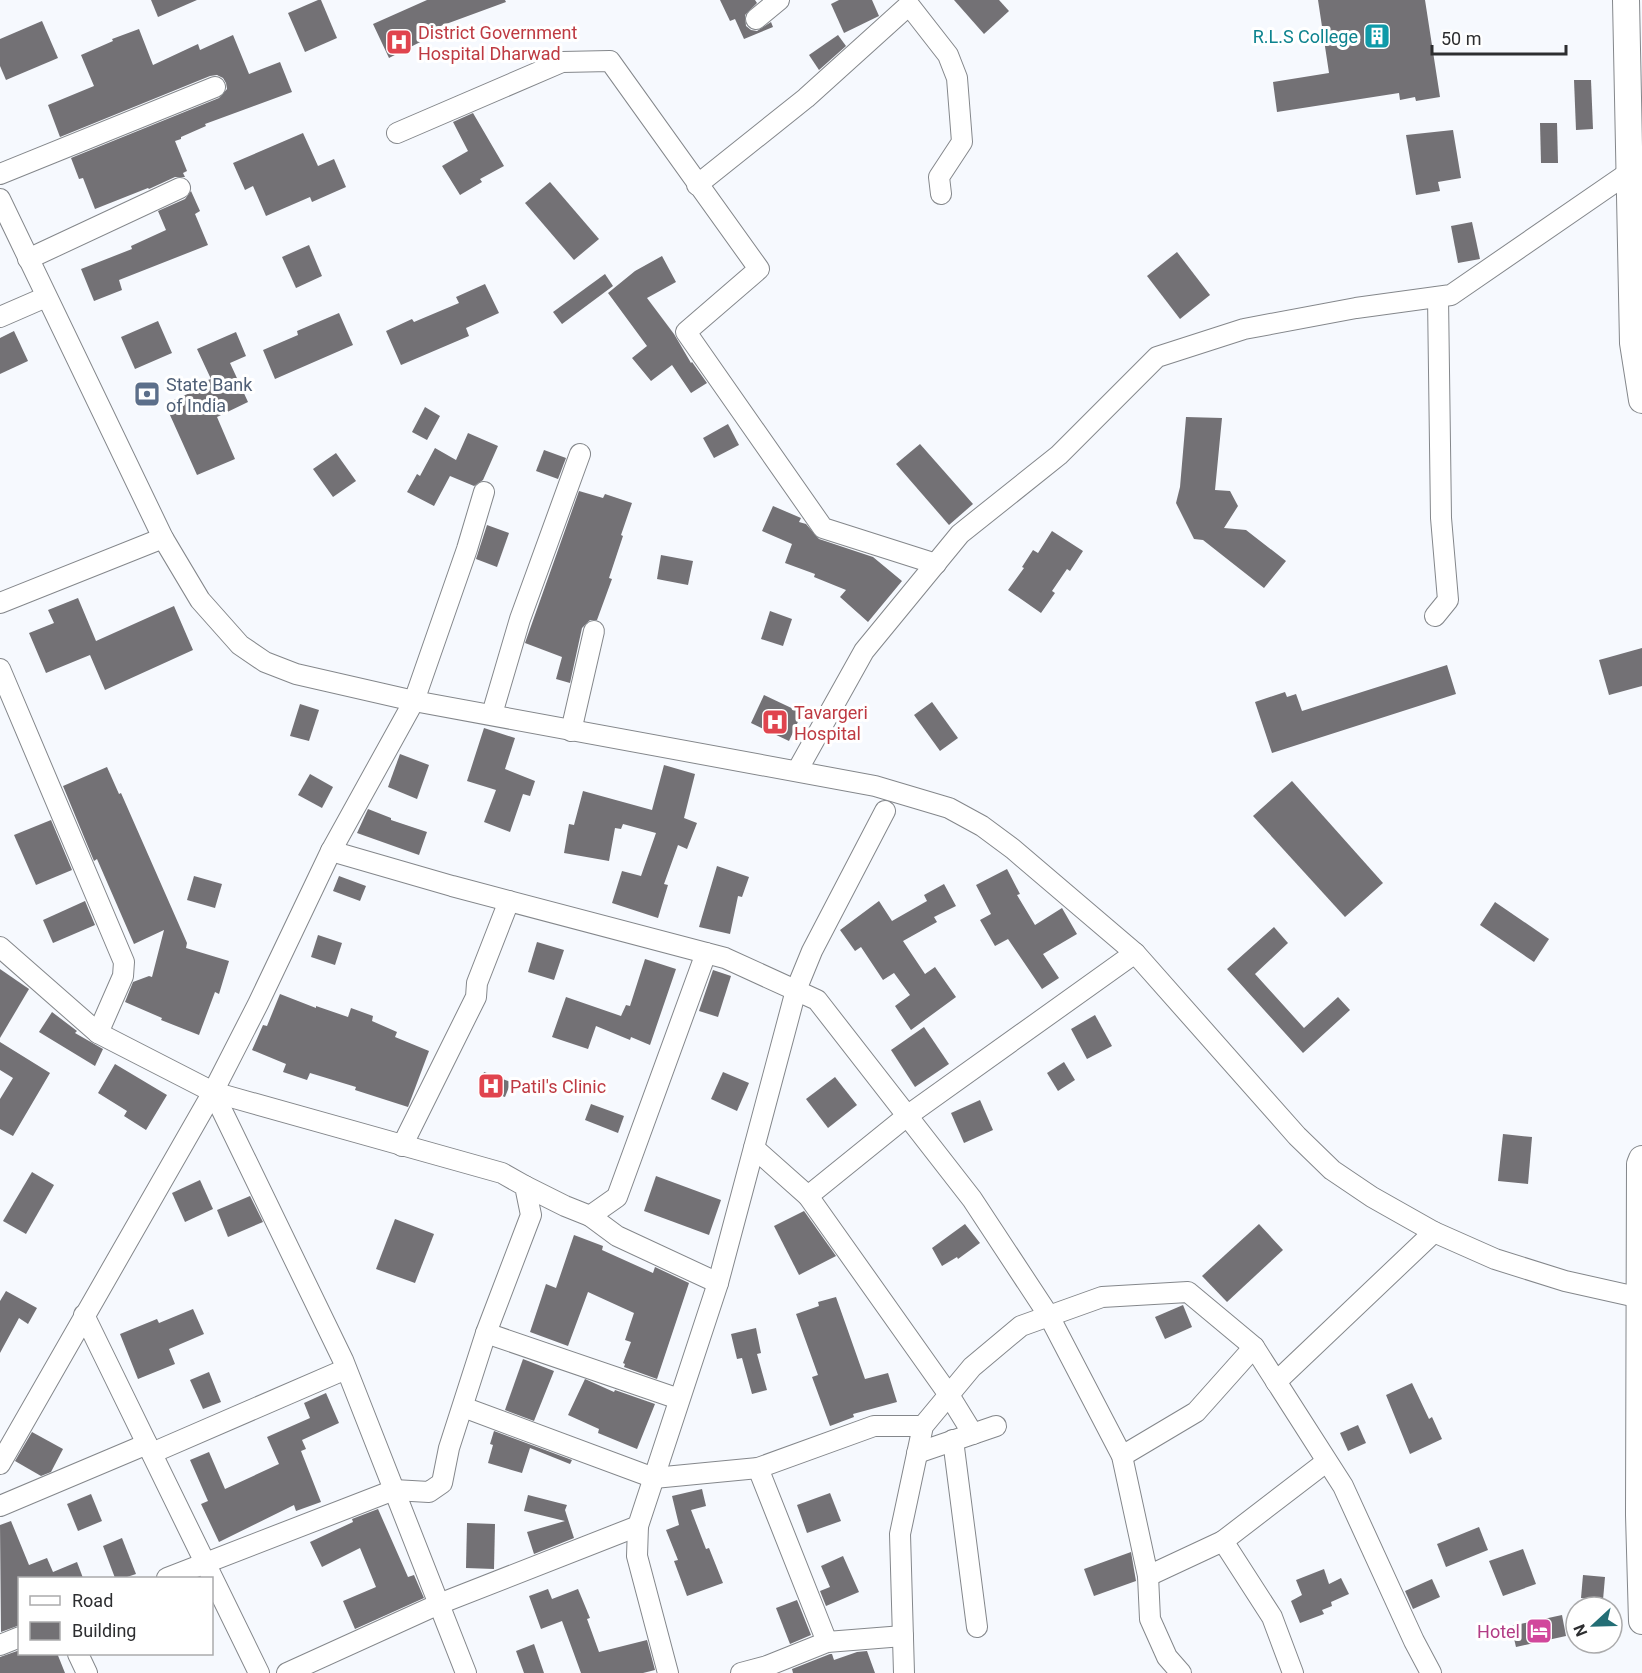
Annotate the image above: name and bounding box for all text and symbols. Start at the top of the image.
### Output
scale bar [1432,18,1566,56]
building icon: R.L.S College [1362,21,1392,51]
place label: District Government Hospital Dharwad [418,22,577,64]
place label: R.L.S College [1253,26,1358,47]
hospital icon: District Government Hospital Dharwad [384,27,414,57]
text: 50 m [1441,28,1481,49]
place label: State Bank of India [166,374,253,416]
bank icon: State Bank of India [132,379,162,409]
place label: Tavargeri Hospital [794,702,868,744]
hospital icon: Tavargeri Hospital [760,707,790,737]
hospital icon: Patil's Clinic [476,1071,506,1101]
place label: Patil's Clinic [510,1076,606,1097]
legend [18,1577,213,1655]
text: Road [72,1590,113,1611]
north arrow [1564,1595,1624,1655]
hotel icon: Hotel [1524,1616,1554,1646]
text: Building [72,1620,136,1641]
place label: Hotel [1477,1621,1520,1642]
text: N [1570,1622,1591,1639]

